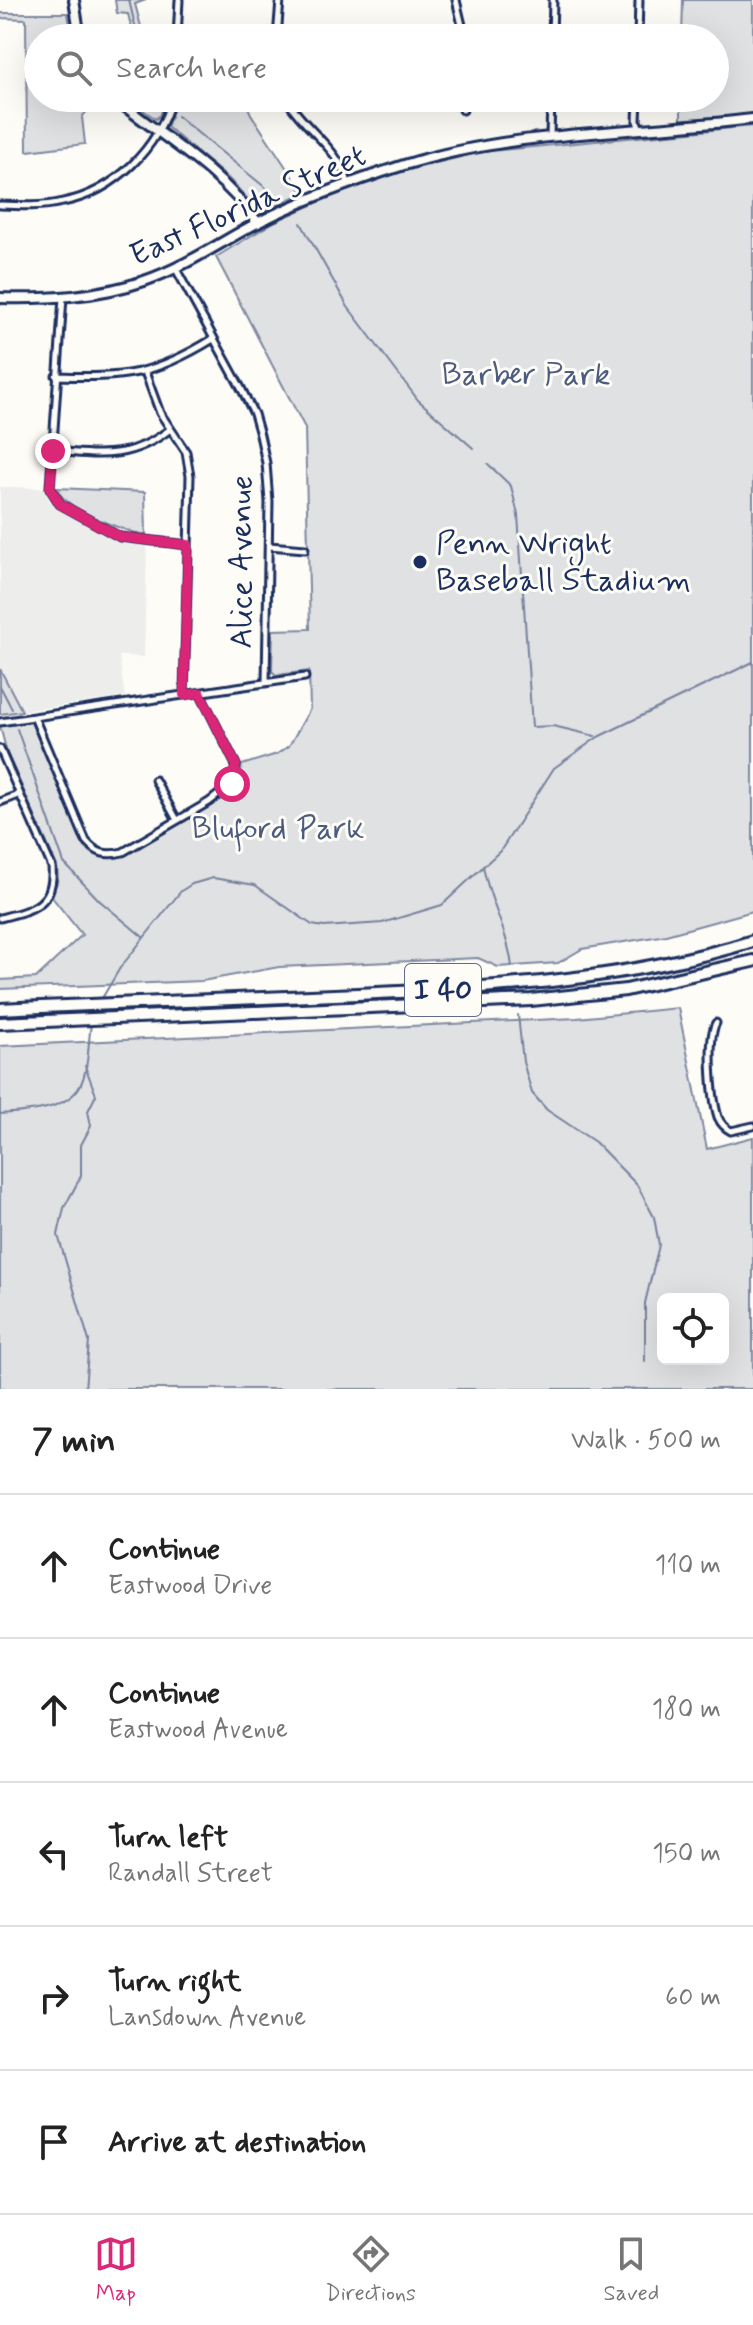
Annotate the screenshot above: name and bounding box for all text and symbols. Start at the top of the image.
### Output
search box [24,24,729,112]
icon: search [52,46,96,90]
text: Search here [116,49,267,88]
street label: East Florida Street [123,135,373,277]
park label: Barber Park [442,354,610,396]
route end [35,433,71,469]
street label: Alice Avenue [221,475,263,649]
place label: Penn Wright Baseball Stadium [436,523,691,602]
marker: Penn Wright Baseball Stadium [411,553,429,571]
route start [214,766,250,802]
park label: Bluford Park [191,808,365,852]
road number: I 40 [405,964,481,1016]
map controls [657,1293,729,1365]
button: locate [657,1293,729,1365]
text: 7 min [32,1419,116,1464]
text: Walk · 500 m [571,1424,721,1458]
text: Continue [108,1530,220,1569]
icon: ahead [32,1544,76,1588]
text: 110 m [655,1549,721,1583]
text: Eastwood Drive [108,1569,272,1603]
text: Continue [108,1674,220,1713]
icon: ahead [32,1688,76,1732]
text: 180 m [652,1693,721,1727]
text: Eastwood Avenue [108,1713,288,1747]
text: Turn left [108,1818,228,1857]
icon: left [32,1832,76,1876]
text: 150 m [652,1837,721,1871]
text: Randall Street [108,1857,273,1891]
text: Turn right [108,1962,241,2001]
icon: right [32,1976,76,2020]
text: 60 m [665,1981,721,2015]
text: Lansdown Avenue [108,2001,306,2035]
icon: arrive [32,2120,76,2164]
text: Arrive at destination [108,2123,366,2162]
tab: Map [94,2232,138,2308]
tab: Directions [325,2232,416,2308]
tab: Saved [604,2232,659,2308]

